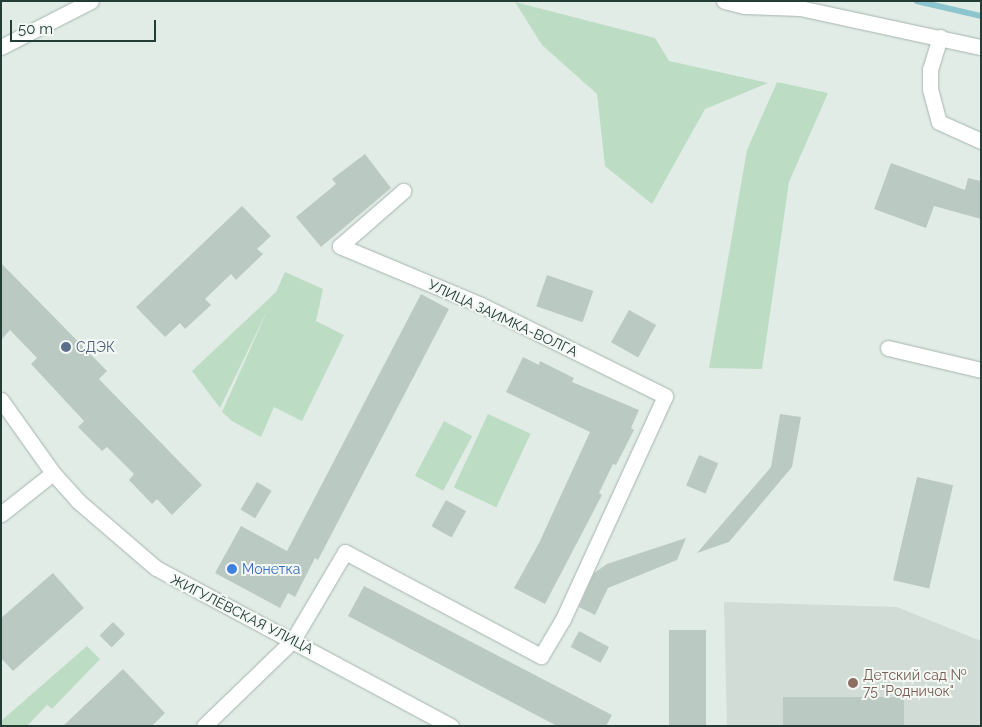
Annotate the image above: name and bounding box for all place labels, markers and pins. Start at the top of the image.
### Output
place label: СДЭК [76,339,115,355]
marker: СДЭК [60,341,72,353]
place label: Монетка [242,561,300,577]
marker: Монетка [226,563,238,575]
place label: Детский сад № 75 "Родничок" [863,667,967,700]
marker: Детский сад № 75 "Родничок" [847,677,859,689]

